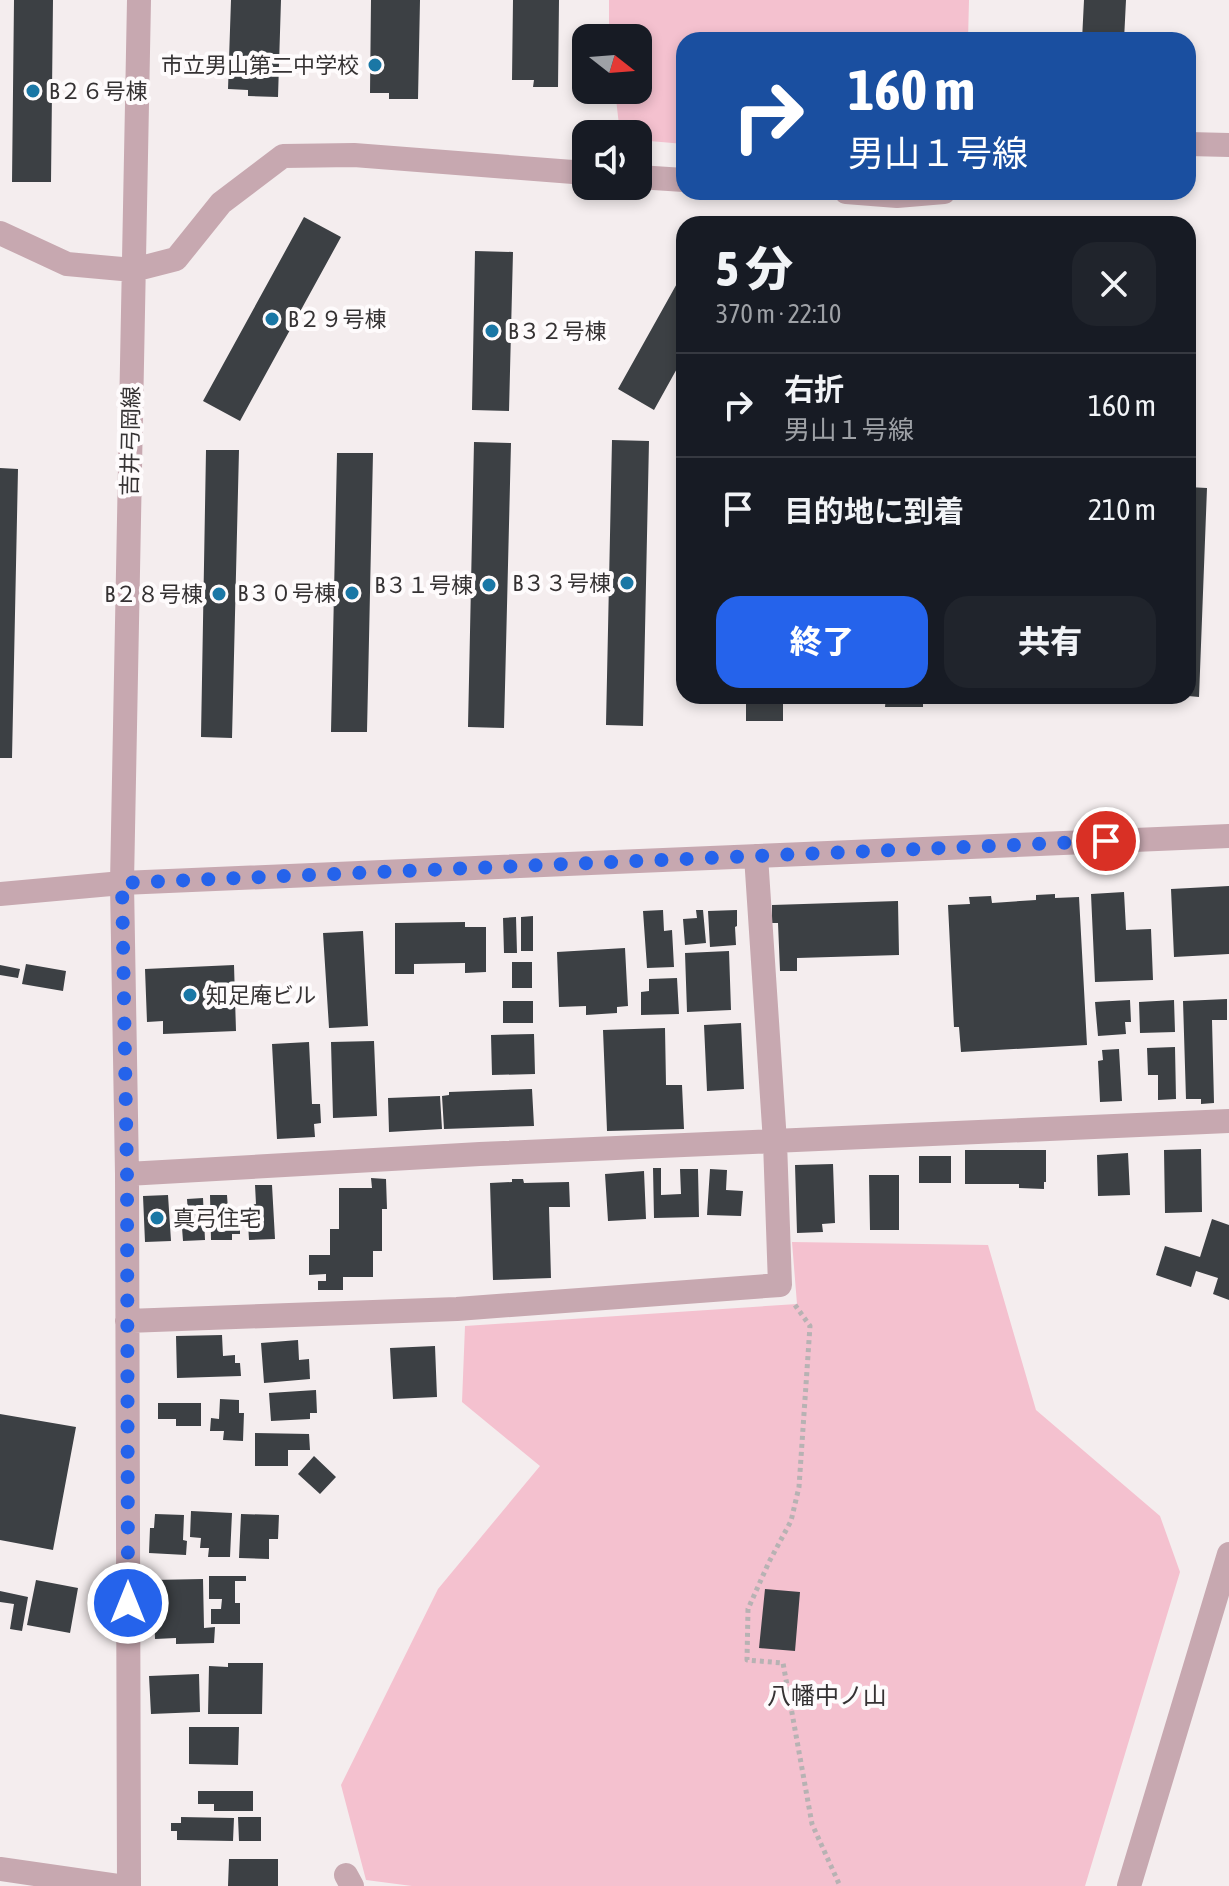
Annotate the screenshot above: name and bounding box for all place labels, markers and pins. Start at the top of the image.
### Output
place label: 市立男山第二中学校 [161,52,359,78]
marker: 市立男山第二中学校 [366,56,384,74]
place label: B２６号棟 [49,78,147,104]
marker: B２６号棟 [24,82,42,100]
place label: B２９号棟 [288,306,386,332]
marker: B２９号棟 [263,310,281,328]
place label: B３２号棟 [508,318,606,344]
marker: B３２号棟 [483,322,501,340]
place label: B３３号棟 [513,570,611,596]
place label: B３１号棟 [375,572,473,598]
marker: B３３号棟 [618,574,636,592]
marker: B３１号棟 [480,576,498,594]
place label: B３０号棟 [238,580,336,606]
place label: B２８号棟 [105,581,203,607]
marker: B３０号棟 [343,584,361,602]
marker: B２８号棟 [210,585,228,603]
pin [1072,807,1140,875]
place label: 知足庵ビル [206,982,316,1008]
marker: 知足庵ビル [181,986,199,1004]
place label: 真弓住宅 [173,1205,261,1231]
marker: 真弓住宅 [148,1209,166,1227]

